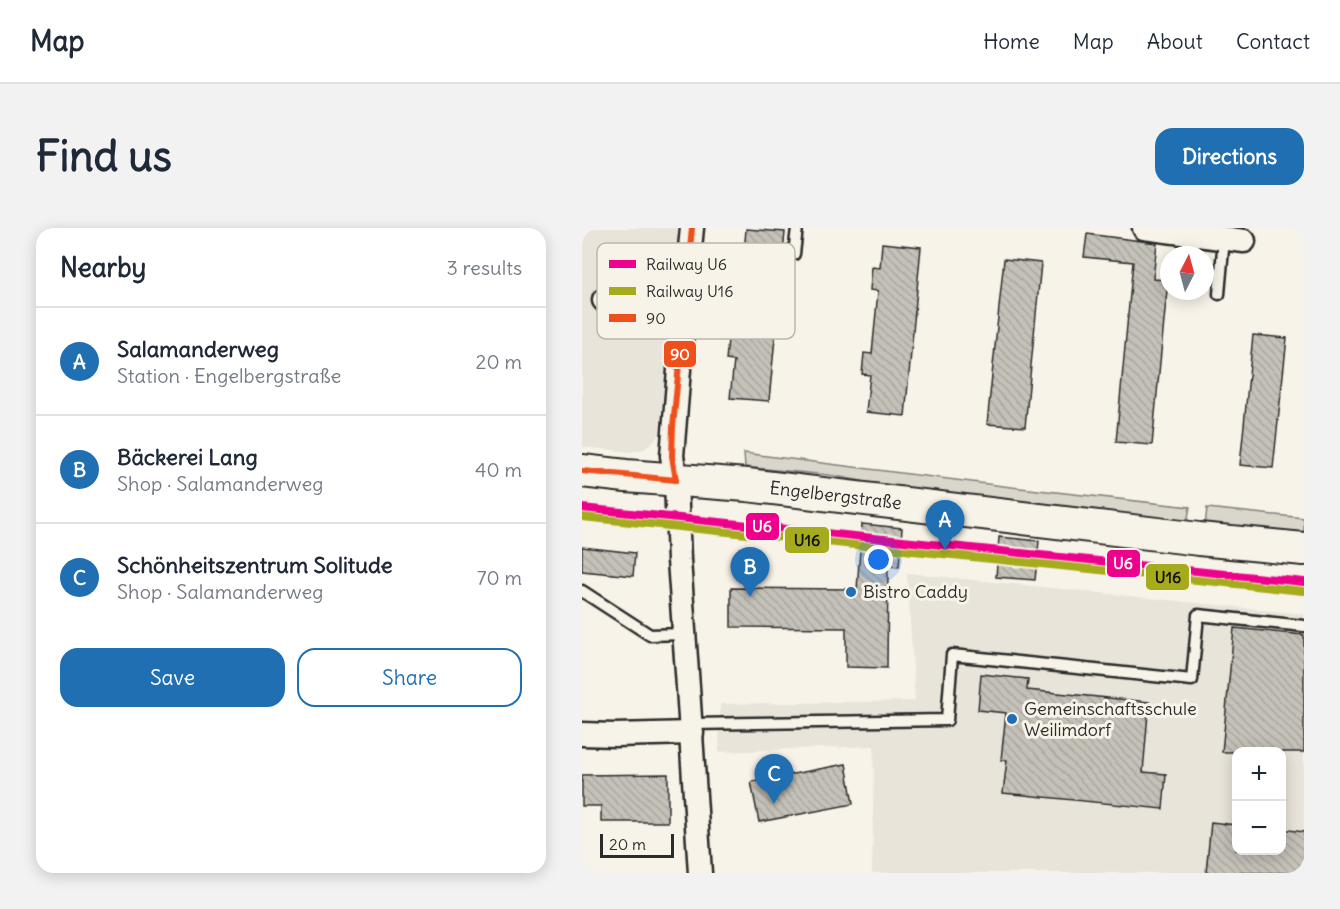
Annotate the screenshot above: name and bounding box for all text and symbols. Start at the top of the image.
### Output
text: Map [30,23,84,59]
text: Home [983,28,1040,55]
text: Map [1073,28,1114,55]
text: About [1147,28,1203,55]
text: Contact [1236,28,1310,55]
button: Directions [1155,128,1304,185]
text: Find us [36,130,172,182]
legend [597,243,795,339]
north arrow [1160,246,1214,300]
text: Nearby [60,251,146,284]
text: Railway U6 [646,254,727,274]
text: 3 results [446,255,522,280]
text: Railway U16 [646,281,733,301]
text: 90 [646,308,666,328]
text: Salamanderweg [117,335,279,363]
line badge: 90 [663,340,697,368]
text: 90 [670,344,690,364]
text: A [73,349,86,374]
text: 20 m [476,349,522,374]
text: Station · Engelbergstraße [117,363,341,388]
text: Bäckerei Lang [117,443,258,471]
text: B [73,457,86,482]
text: 40 m [475,457,522,482]
text: Shop · Salamanderweg [117,471,324,496]
street label: Engelbergstraße [769,476,903,514]
pin: A [926,500,964,550]
line badge: U6 [745,512,780,541]
text: U6 [752,516,772,536]
line badge: U16 [784,526,830,554]
text: U16 [794,530,820,550]
your location [864,545,893,574]
pin: B [730,548,770,597]
line badge: U6 [1106,549,1141,578]
text: Schönheitszentrum Solitude [117,551,393,579]
text: U6 [1113,553,1133,573]
line badge: U16 [1145,563,1190,591]
text: C [73,565,86,590]
text: 70 m [477,565,522,590]
text: U16 [1155,567,1181,587]
text: Shop · Salamanderweg [117,579,324,604]
place label: Bistro Caddy [863,580,968,603]
marker: Bistro Caddy [844,585,858,599]
button: Save [60,648,285,707]
button: Share [297,648,522,707]
place label: Gemeinschaftsschule Weilimdorf [1024,697,1197,741]
marker: Gemeinschaftsschule Weilimdorf [1005,712,1019,726]
map controls [1232,747,1286,855]
button: + [1232,747,1286,801]
pin: C [754,754,794,804]
button: − [1232,801,1286,855]
scale bar [600,831,674,858]
text: 20 m [609,834,646,854]

